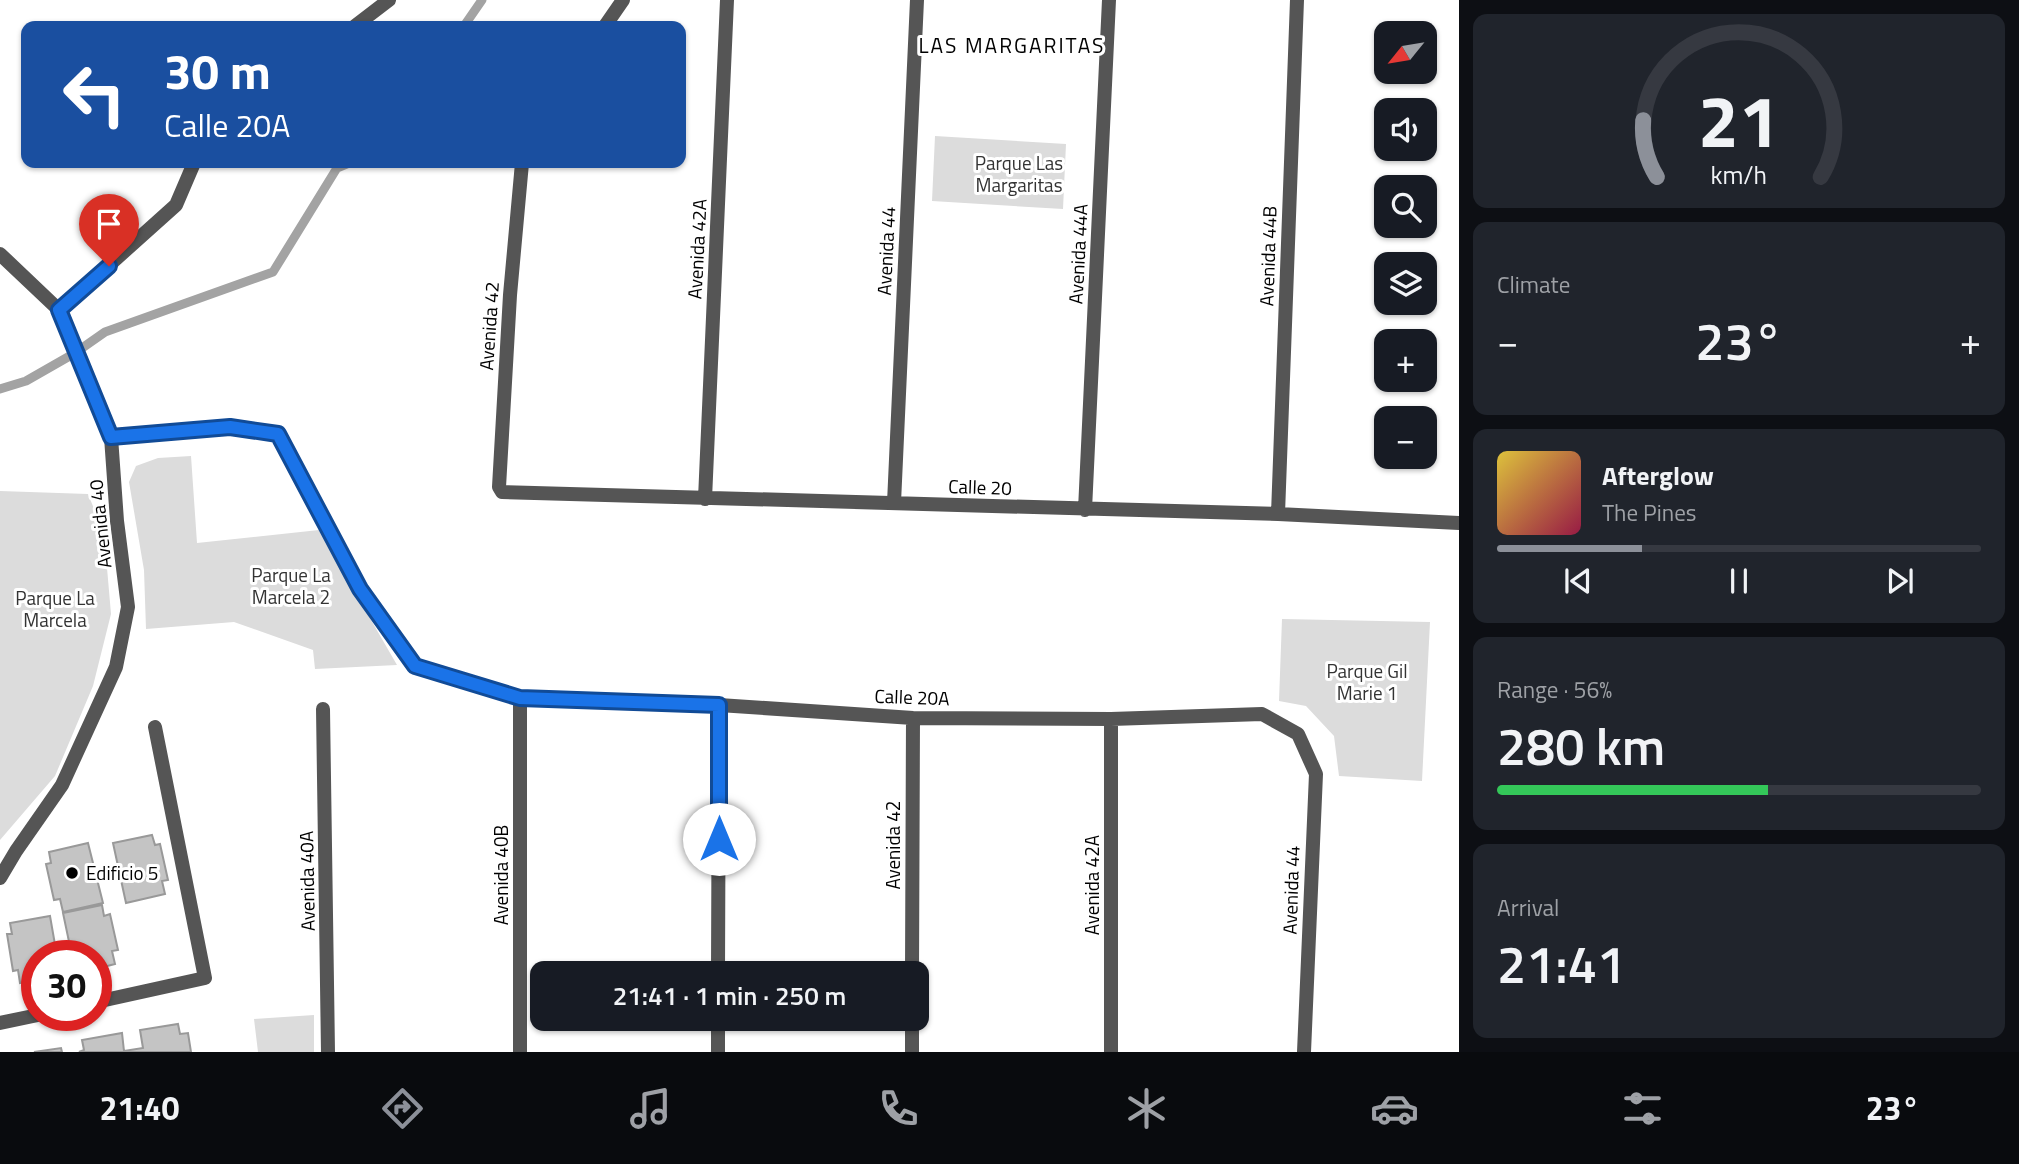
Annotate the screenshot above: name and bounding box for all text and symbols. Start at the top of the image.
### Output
north arrow [1374,21,1437,84]
map controls [1374,21,1437,469]
district label: LAS MARGARITAS [919,29,1105,61]
text: 30 m [164,33,271,108]
icon: left [49,49,140,140]
text: 21 [1698,65,1780,175]
button: sound [1374,98,1437,161]
text: Calle 20A [164,101,290,149]
park label: Parque Las Margaritas [975,148,1063,199]
text: km/h [1711,156,1767,194]
button: search [1374,175,1437,238]
pin [79,194,139,266]
street label: Avenida 42A [679,198,714,300]
street label: Avenida 44A [1060,203,1095,305]
icon: arrive [90,205,128,243]
street label: Avenida 44B [1251,205,1284,307]
street label: Avenida 44 [869,206,902,296]
button: layers [1374,252,1437,315]
text: Climate [1497,267,1570,302]
street label: Avenida 42 [471,281,506,371]
text: 23° [1695,301,1783,380]
text: − [1497,312,1518,370]
text: + [1960,312,1981,370]
button: + [1374,329,1437,392]
button: − [1374,406,1437,469]
text: Afterglow [1602,456,1714,495]
street label: Calle 20 [948,471,1012,502]
street label: Avenida 40 [80,478,119,570]
text: The Pines [1602,495,1696,530]
park label: Parque La Marcela 2 [251,560,331,611]
icon: previous [1559,562,1597,600]
icon: pause [1720,562,1758,600]
icon: next [1881,562,1919,600]
park label: Parque La Marcela [15,583,95,634]
park label: Parque Gil Marie 1 [1326,656,1408,707]
text: Range · 56% [1497,672,1612,707]
street label: Calle 20A [874,681,950,712]
text: 280 km [1497,706,1665,785]
street label: Avenida 42 [878,801,907,889]
position arrow [682,802,756,876]
street label: Avenida 40B [486,825,515,925]
street label: Avenida 40A [291,831,322,931]
street label: Avenida 42A [1077,835,1106,935]
street label: Avenida 44 [1274,845,1307,935]
place label: Edificio 5 [86,858,158,887]
marker: Edificio 5 [64,865,80,881]
text: Arrival [1497,890,1559,925]
text: 21:41 [1497,924,1626,1003]
speed limit sign: 30 [21,940,112,1031]
text: 21:41 · 1 min · 250 m [613,976,846,1015]
text: 21:40 [99,1084,179,1132]
icon: directions [378,1084,427,1133]
icon: music [626,1084,675,1133]
icon: phone [874,1084,923,1133]
icon: climate [1122,1084,1171,1133]
icon: car [1370,1084,1419,1133]
icon: filters [1618,1084,1667,1133]
text: 23° [1866,1084,1919,1132]

